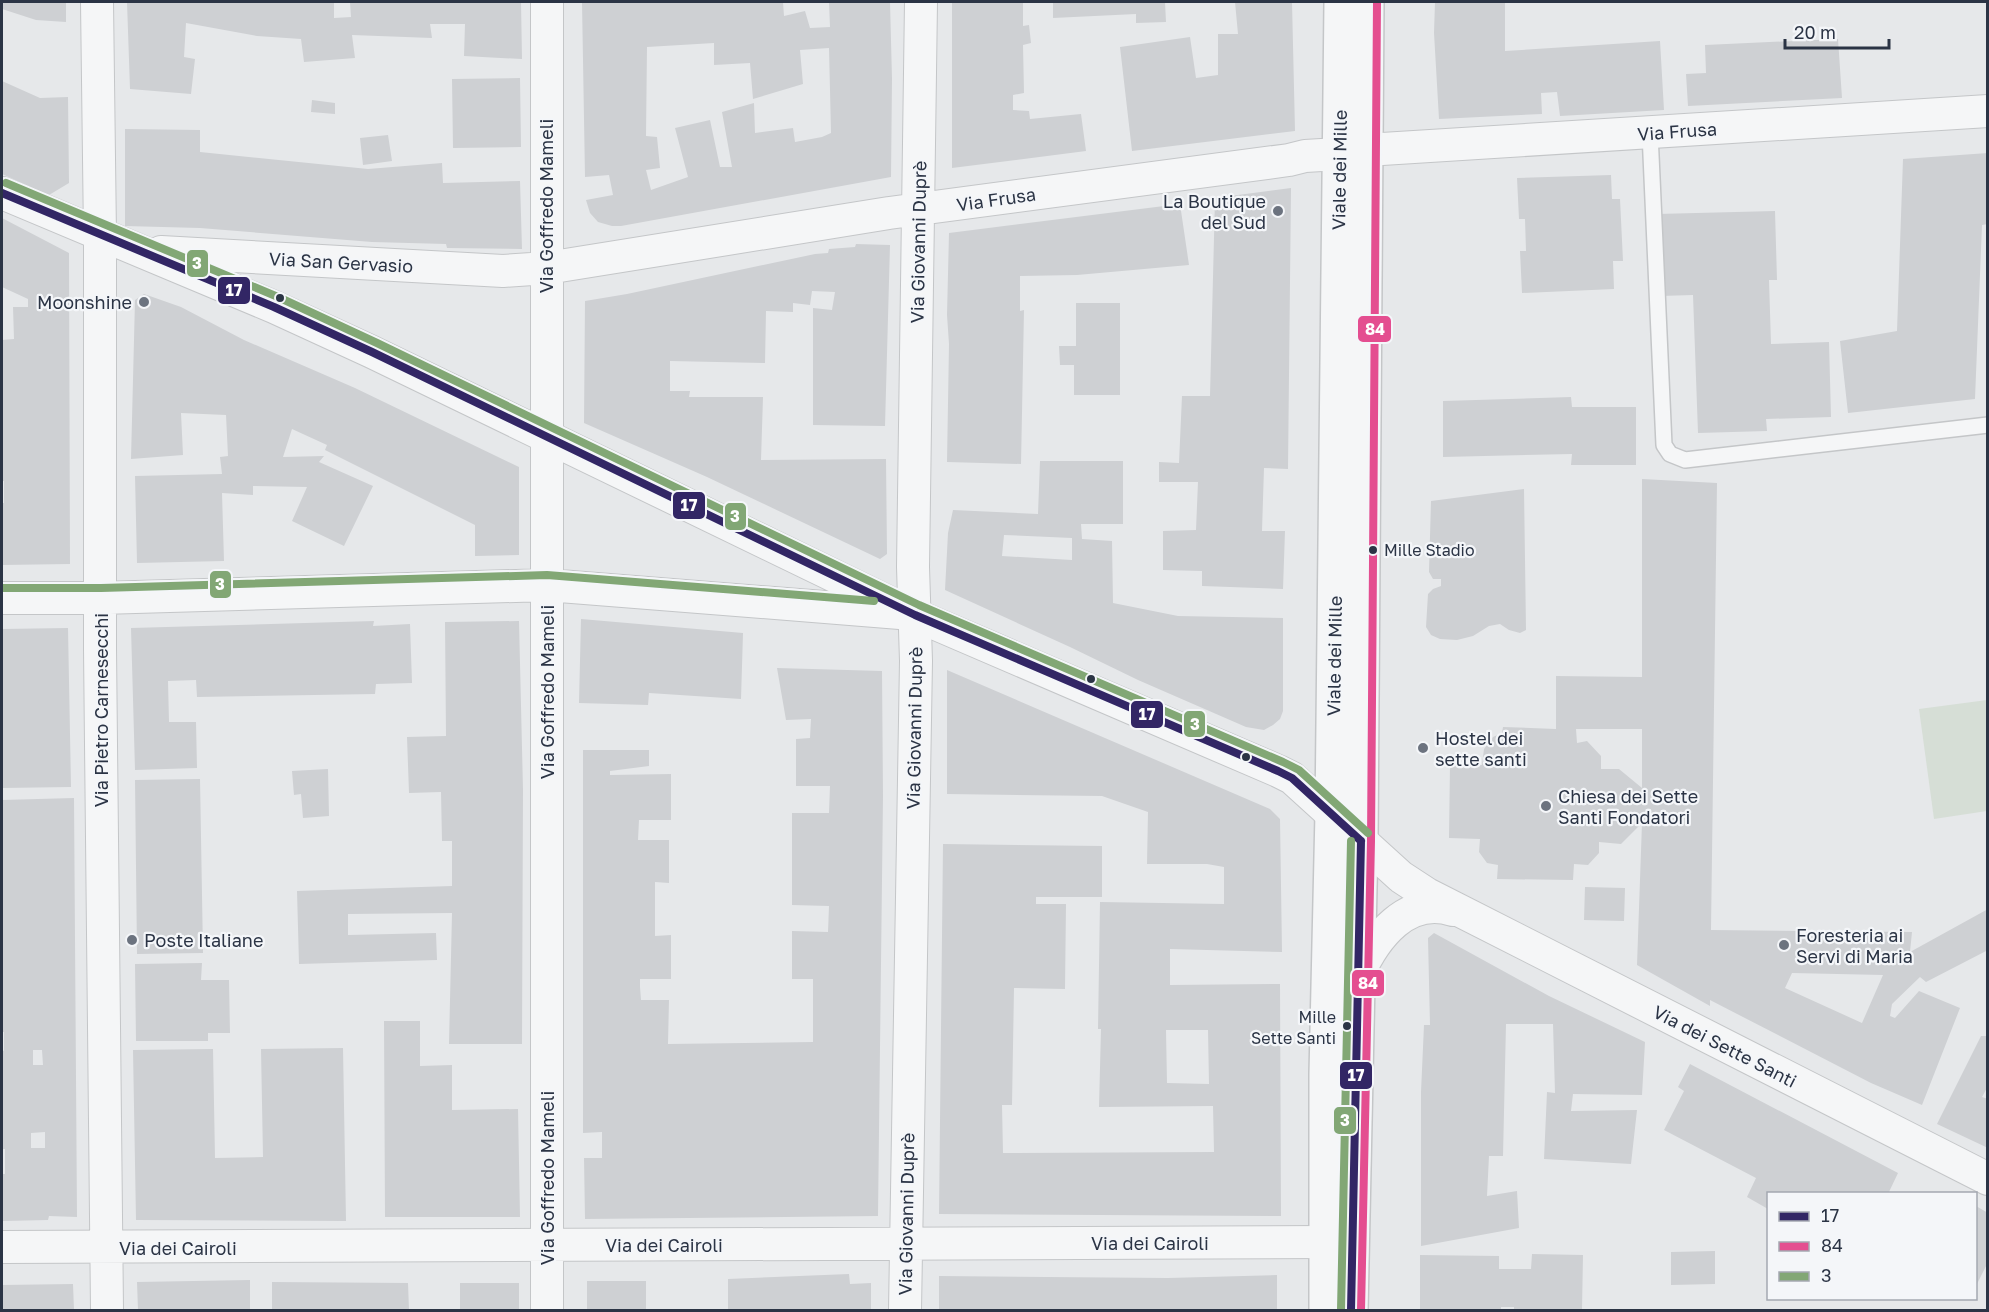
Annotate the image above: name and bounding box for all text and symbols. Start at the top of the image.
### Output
scale bar [1785,12,1888,50]
text: 20 m [1794,21,1836,43]
street label: Viale dei Mille [1327,110,1351,230]
street label: Via Frusa [1636,117,1718,145]
street label: Via Goffredo Mameli [535,119,557,293]
street label: Via Giovanni Duprè [906,161,930,323]
street label: Via Frusa [955,183,1037,215]
place label: La Boutique del Sud [1163,190,1266,233]
marker: La Boutique del Sud [1271,204,1285,218]
street label: Via San Gervasio [268,247,414,277]
line badge: 3 [186,249,209,278]
text: 3 [192,253,202,273]
line badge: 17 [217,276,251,305]
text: 17 [226,280,243,300]
place label: Moonshine [37,291,132,313]
unlabelled marker [274,292,286,304]
marker: Moonshine [137,295,151,309]
line badge: 84 [1357,315,1392,343]
text: 84 [1365,319,1385,339]
line badge: 17 [672,491,706,520]
text: 17 [681,495,698,515]
line badge: 3 [724,502,747,531]
text: 3 [730,506,740,526]
place label: Mille Stadio [1384,540,1475,560]
marker: Mille Stadio [1367,544,1379,556]
line badge: 3 [209,570,232,599]
text: 3 [215,574,225,594]
street label: Viale dei Mille [1322,596,1346,716]
street label: Via Goffredo Mameli [536,605,558,779]
street label: Via Pietro Carnesecchi [90,613,112,807]
street label: Via Giovanni Duprè [902,647,926,809]
unlabelled marker [1085,673,1097,685]
line badge: 17 [1130,700,1164,729]
text: 17 [1139,704,1156,724]
line badge: 3 [1183,710,1206,738]
text: 3 [1190,714,1200,734]
place label: Hostel dei sette santi [1435,727,1527,770]
marker: Hostel dei sette santi [1416,741,1430,755]
unlabelled marker [1240,751,1252,763]
place label: Chiesa dei Sette Santi Fondatori [1558,785,1698,828]
marker: Chiesa dei Sette Santi Fondatori [1539,799,1553,813]
place label: Foresteria ai Servi di Maria [1796,924,1913,967]
place label: Poste Italiane [144,929,263,951]
marker: Poste Italiane [125,933,139,947]
marker: Foresteria ai Servi di Maria [1777,938,1791,952]
line badge: 84 [1351,969,1385,997]
text: 84 [1358,973,1378,993]
street label: Via dei Sette Santi [1650,1000,1800,1092]
place label: Mille Sette Santi [1251,1007,1336,1048]
marker: Mille Sette Santi [1341,1020,1353,1032]
line badge: 17 [1339,1061,1373,1090]
text: 17 [1348,1065,1365,1085]
street label: Via Goffredo Mameli [536,1091,558,1265]
line badge: 3 [1333,1106,1357,1135]
text: 3 [1340,1110,1350,1130]
street label: Via Giovanni Duprè [894,1133,918,1295]
legend [1767,1192,1977,1300]
text: 17 [1821,1204,1839,1226]
street label: Via dei Cairoli [1091,1232,1209,1254]
street label: Via dei Cairoli [605,1234,723,1256]
text: 84 [1821,1234,1843,1256]
street label: Via dei Cairoli [119,1237,237,1259]
text: 3 [1821,1264,1832,1286]

